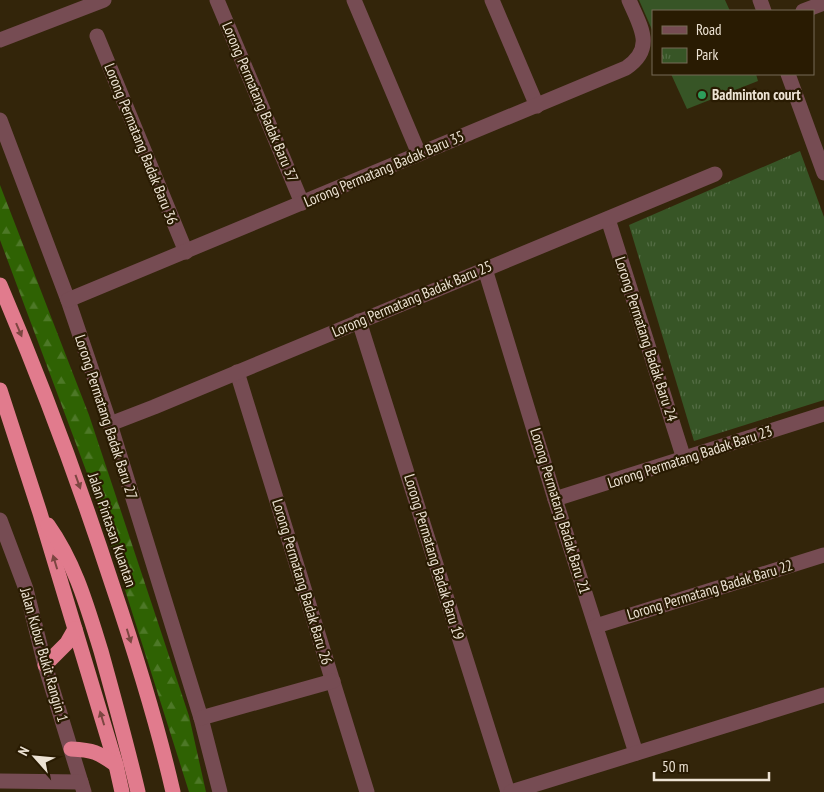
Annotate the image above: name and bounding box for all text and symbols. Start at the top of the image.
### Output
legend [652,10,814,75]
street label: Lorong Permatang Badak Baru 37 [218,19,303,185]
text: Road [696,20,722,39]
text: Park [696,45,718,64]
street label: Lorong Permatang Badak Baru 36 [100,60,183,227]
place label: Badminton court [712,85,801,104]
marker: Badminton court [696,89,708,101]
street label: Lorong Permatang Badak Baru 35 [301,126,467,211]
street label: Lorong Permatang Badak Baru 24 [611,254,682,424]
street label: Lorong Permatang Badak Baru 25 [329,256,495,341]
one-way arrow [16,323,24,337]
street label: Lorong Permatang Badak Baru 27 [71,332,142,502]
street label: Lorong Permatang Badak Baru 23 [605,421,775,492]
street label: Lorong Permatang Badak Baru 21 [526,426,595,596]
street label: Jalan Pintasan Kuantan [84,469,141,589]
street label: Lorong Permatang Badak Baru 19 [400,472,469,642]
one-way arrow [75,474,82,489]
street label: Lorong Permatang Badak Baru 26 [268,497,337,667]
one-way arrow [50,555,58,570]
street label: Lorong Permatang Badak Baru 22 [625,555,795,624]
street label: Jalan Kubur Bukit Rangin 1 [16,585,73,724]
one-way arrow [125,629,133,644]
one-way arrow [97,710,105,725]
north arrow [10,732,60,782]
text: N [14,744,33,759]
scale bar [654,750,769,782]
text: 50 m [662,757,688,776]

